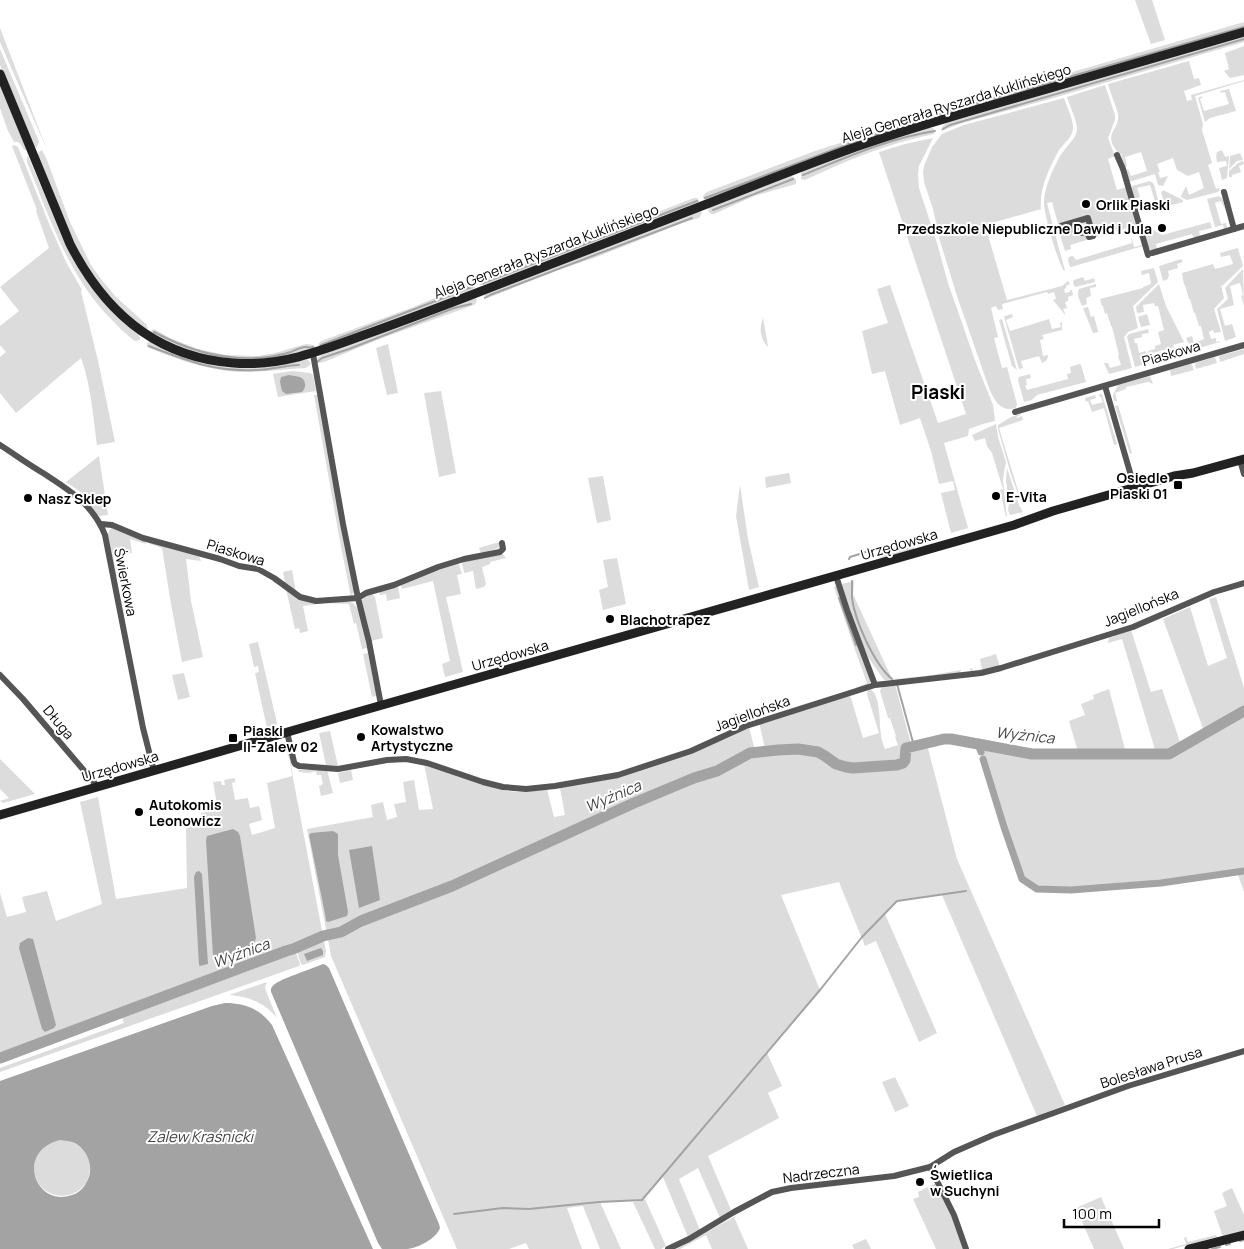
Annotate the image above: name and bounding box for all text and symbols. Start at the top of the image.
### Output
street label: Aleja Generała Ryszarda Kuklińskiego [839,59,1073,147]
place label: Orlik Piaski [1096,195,1170,214]
marker: Orlik Piaski [1080,198,1092,210]
street label: Aleja Generała Ryszarda Kuklińskiego [431,199,661,303]
place label: Przedszkole Niepubliczne Dawid i Jula [897,219,1152,238]
marker: Przedszkole Niepubliczne Dawid i Jula [1156,222,1168,234]
street label: Piaskowa [1140,336,1202,370]
district label: Piaski [911,379,965,405]
place label: Osiedle Piaski 01 [1110,468,1168,503]
marker: Osiedle Piaski 01 [1172,479,1184,491]
place label: E-Vita [1006,487,1047,506]
place label: Nasz Sklep [38,489,112,508]
marker: E-Vita [990,490,1002,502]
marker: Nasz Sklep [22,492,34,504]
street label: Urzędowska [858,524,940,564]
street label: Piaskowa [205,534,267,570]
street label: Świerkowa [110,546,142,618]
street label: Jagiellońska [1101,583,1181,631]
place label: Blachotrapez [620,610,710,629]
marker: Blachotrapez [604,613,616,625]
street label: Urzędowska [469,635,551,675]
street label: Jagiellońska [712,691,792,735]
street label: Długa [39,701,79,743]
place label: Kowalstwo Artystyczne [371,720,453,755]
place label: Piaski II-Zalew 02 [243,721,318,756]
water label: Wyżnica [995,721,1056,749]
marker: Kowalstwo Artystyczne [355,731,367,743]
marker: Piaski II-Zalew 02 [227,732,239,744]
street label: Urzędowska [79,746,161,786]
water label: Wyżnica [582,775,645,817]
place label: Autokomis Leonowicz [149,795,222,830]
marker: Autokomis Leonowicz [133,806,145,818]
water label: Wyżnica [210,933,273,973]
street label: Bolesława Prusa [1098,1042,1204,1092]
water label: Zalew Kraśnicki [147,1126,255,1147]
street label: Nadrzeczna [782,1159,860,1187]
place label: Świetlica w Suchyni [930,1165,999,1200]
marker: Świetlica w Suchyni [914,1176,926,1188]
scale bar [1064,1196,1159,1228]
text: 100 m [1072,1203,1112,1224]

